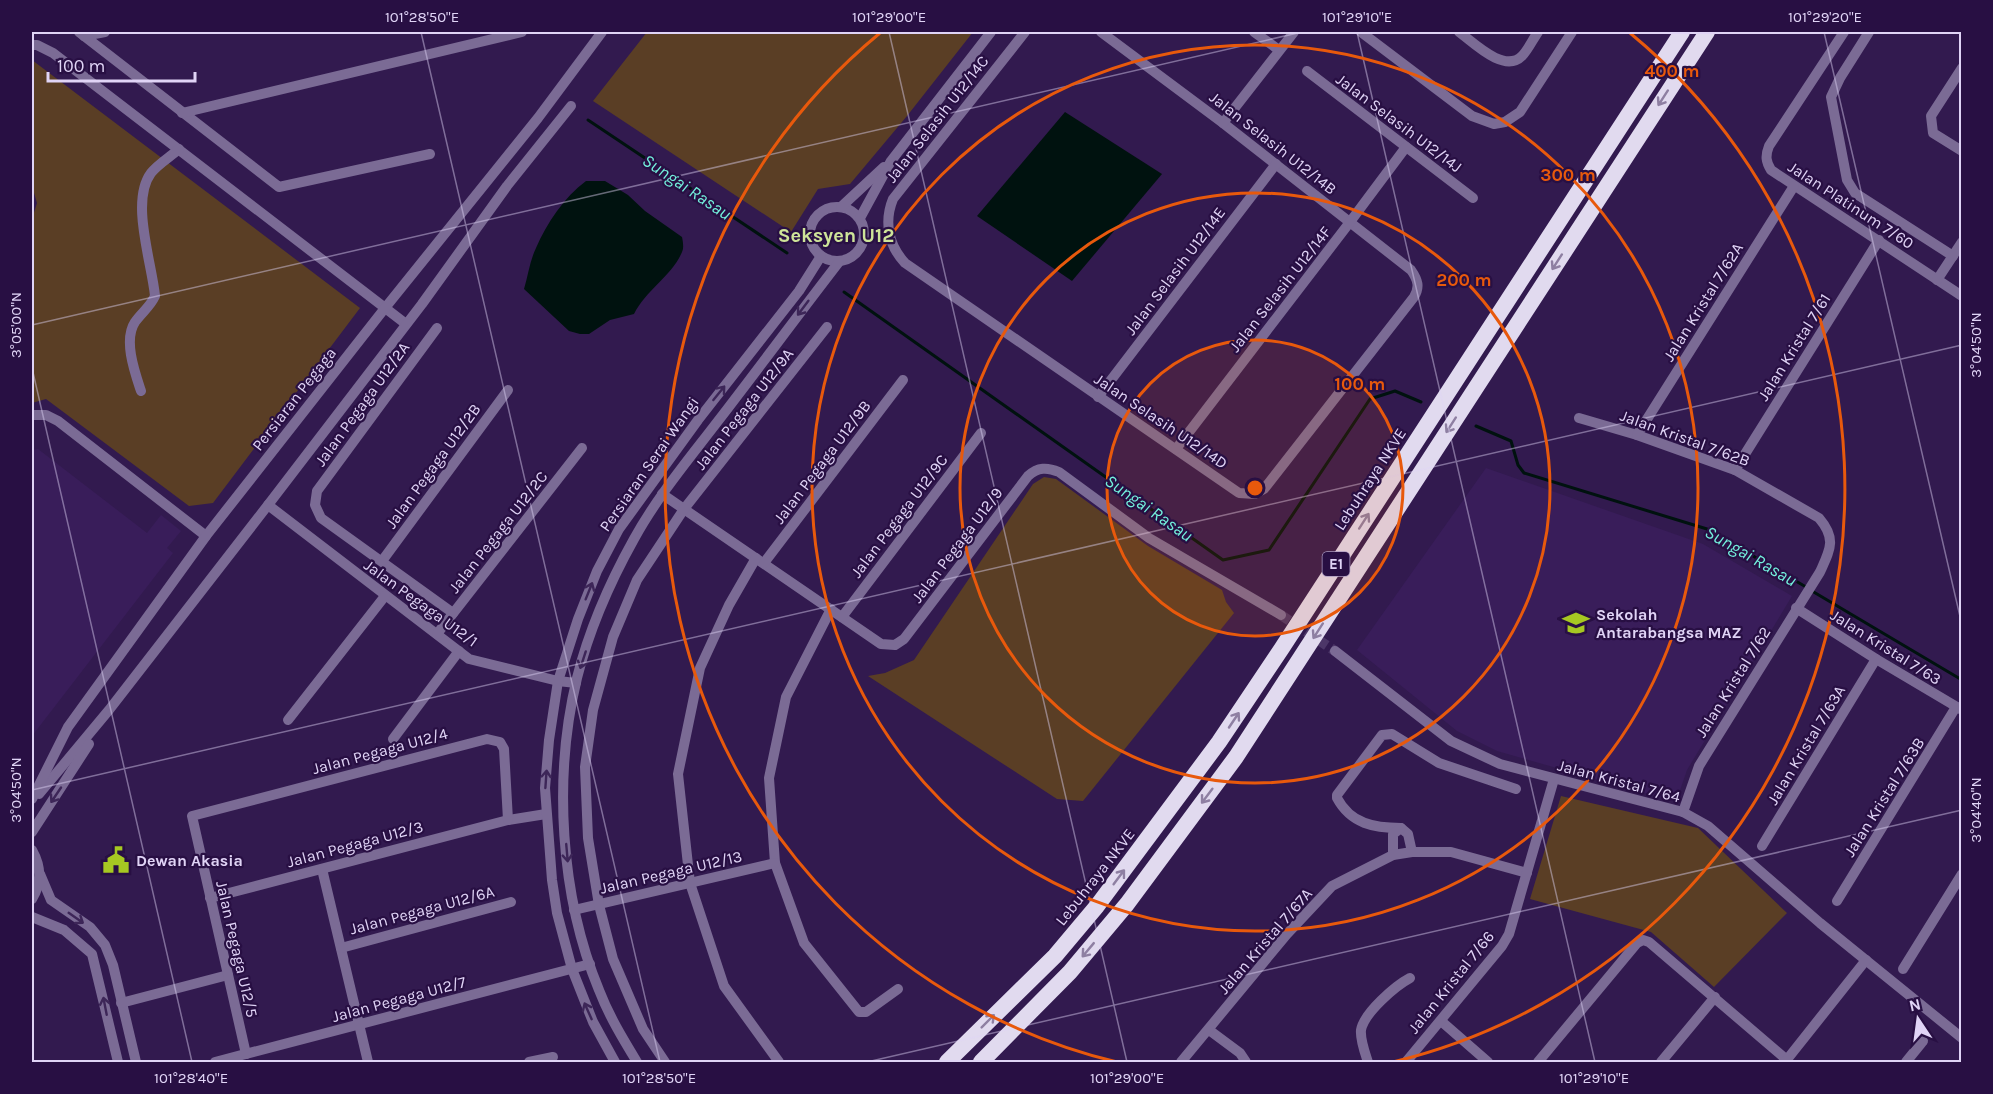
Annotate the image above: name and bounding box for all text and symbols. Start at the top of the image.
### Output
text: 101°28'50"E [385,8,459,26]
text: 101°29'00"E [852,8,926,26]
text: 101°29'10"E [1322,8,1392,26]
text: 101°29'20"E [1788,8,1862,26]
scale bar [48,45,195,83]
street label: Jalan Selasih U12/14C [882,52,993,186]
text: 100 m [57,55,105,77]
text: 400 m [1644,60,1700,82]
street label: Jalan Selasih U12/14J [1332,70,1466,176]
street label: Jalan Selasih U12/14B [1206,88,1340,198]
one-way arrow [1657,89,1669,106]
water label: Sungai Rasau [638,149,736,225]
street label: Jalan Platinum 7/60 [1785,157,1917,253]
text: 300 m [1540,164,1596,186]
street label: Jalan Selasih U12/14E [1121,203,1229,339]
street label: Jalan Selasih U12/14F [1225,222,1335,356]
district label: Seksyen U12 [778,224,894,247]
street label: Jalan Kristal 7/62A [1659,239,1747,365]
one-way arrow [1551,253,1563,270]
text: 200 m [1436,269,1492,291]
street label: Jalan Kristal 7/61 [1753,290,1835,404]
text: 3°05'00"N [7,292,25,358]
one-way arrow [797,300,810,316]
text: 3°04'50"N [1967,312,1985,378]
street label: Jalan Pegaga U12/2A [311,338,413,470]
street label: Persiaran Pegaga [248,344,340,454]
street label: Jalan Pegaga U12/9A [691,344,797,474]
street label: Jalan Selasih U12/14D [1091,369,1231,473]
text: 100 m [1335,373,1385,395]
one-way arrow [713,385,726,401]
street label: Persiaran Serai Wangi [595,393,703,535]
street label: Jalan Pegaga U12/9B [769,397,875,527]
street label: Jalan Pegaga U12/2B [381,400,485,532]
street label: Jalan Kristal 7/62B [1618,406,1752,470]
one-way arrow [1445,417,1458,434]
street label: Lebuhraya NKVE [1330,424,1410,534]
street label: Jalan Pegaga U12/9C [846,450,952,581]
street label: Jalan Pegaga U12/2C [444,467,552,597]
water label: Sungai Rasau [1101,470,1197,546]
centre of rings [1245,478,1265,498]
street label: Jalan Pegaga U12/9 [907,483,1007,607]
one-way arrow [1358,514,1370,530]
water label: Sungai Rasau [1701,521,1801,591]
road number: E1 [1322,552,1350,576]
street label: Jalan Pegaga U12/1 [360,555,482,651]
one-way arrow [584,582,595,600]
place label: Sekolah Antarabangsa MAZ [1596,605,1742,642]
street label: Jalan Kristal 7/63 [1827,605,1945,689]
school or university icon: Sekolah Antarabangsa MAZ [1561,608,1591,638]
one-way arrow [1312,622,1324,639]
street label: Jalan Kristal 7/62 [1691,623,1775,741]
one-way arrow [577,650,588,669]
street label: Jalan Kristal 7/63A [1763,682,1849,808]
one-way arrow [1228,712,1240,728]
street label: Jalan Pegaga U12/4 [310,724,450,778]
street label: Jalan Kristal 7/63B [1840,734,1928,860]
street label: Jalan Kristal 7/64 [1556,755,1683,807]
text: 3°04'50"N [7,757,25,823]
one-way arrow [541,770,552,790]
text: 3°04'40"N [1967,777,1985,843]
one-way arrow [50,787,62,803]
one-way arrow [1201,787,1214,803]
street label: Jalan Pegaga U12/3 [285,817,425,871]
street label: Lebuhraya NKVE [1051,825,1139,929]
one-way arrow [562,842,573,862]
public building icon: Dewan Akasia [101,845,131,875]
street label: Jalan Pegaga U12/13 [598,846,744,898]
place label: Dewan Akasia [136,851,243,870]
one-way arrow [1112,869,1125,885]
street label: Jalan Pegaga U12/5 [212,879,262,1019]
street label: Jalan Pegaga U12/6A [348,882,496,938]
street label: Jalan Kristal 7/67A [1214,884,1316,998]
one-way arrow [67,912,83,924]
street label: Jalan Kristal 7/66 [1404,927,1498,1037]
one-way arrow [1082,942,1095,958]
street label: Jalan Pegaga U12/7 [330,972,469,1026]
north arrow [1888,989,1948,1049]
text: N [1907,994,1922,1015]
one-way arrow [99,996,110,1016]
one-way arrow [582,1002,594,1020]
one-way arrow [981,1014,996,1029]
text: 101°28'40"E [154,1069,228,1087]
text: 101°28'50"E [622,1069,696,1087]
text: 101°29'00"E [1090,1069,1164,1087]
text: 101°29'10"E [1559,1069,1629,1087]

